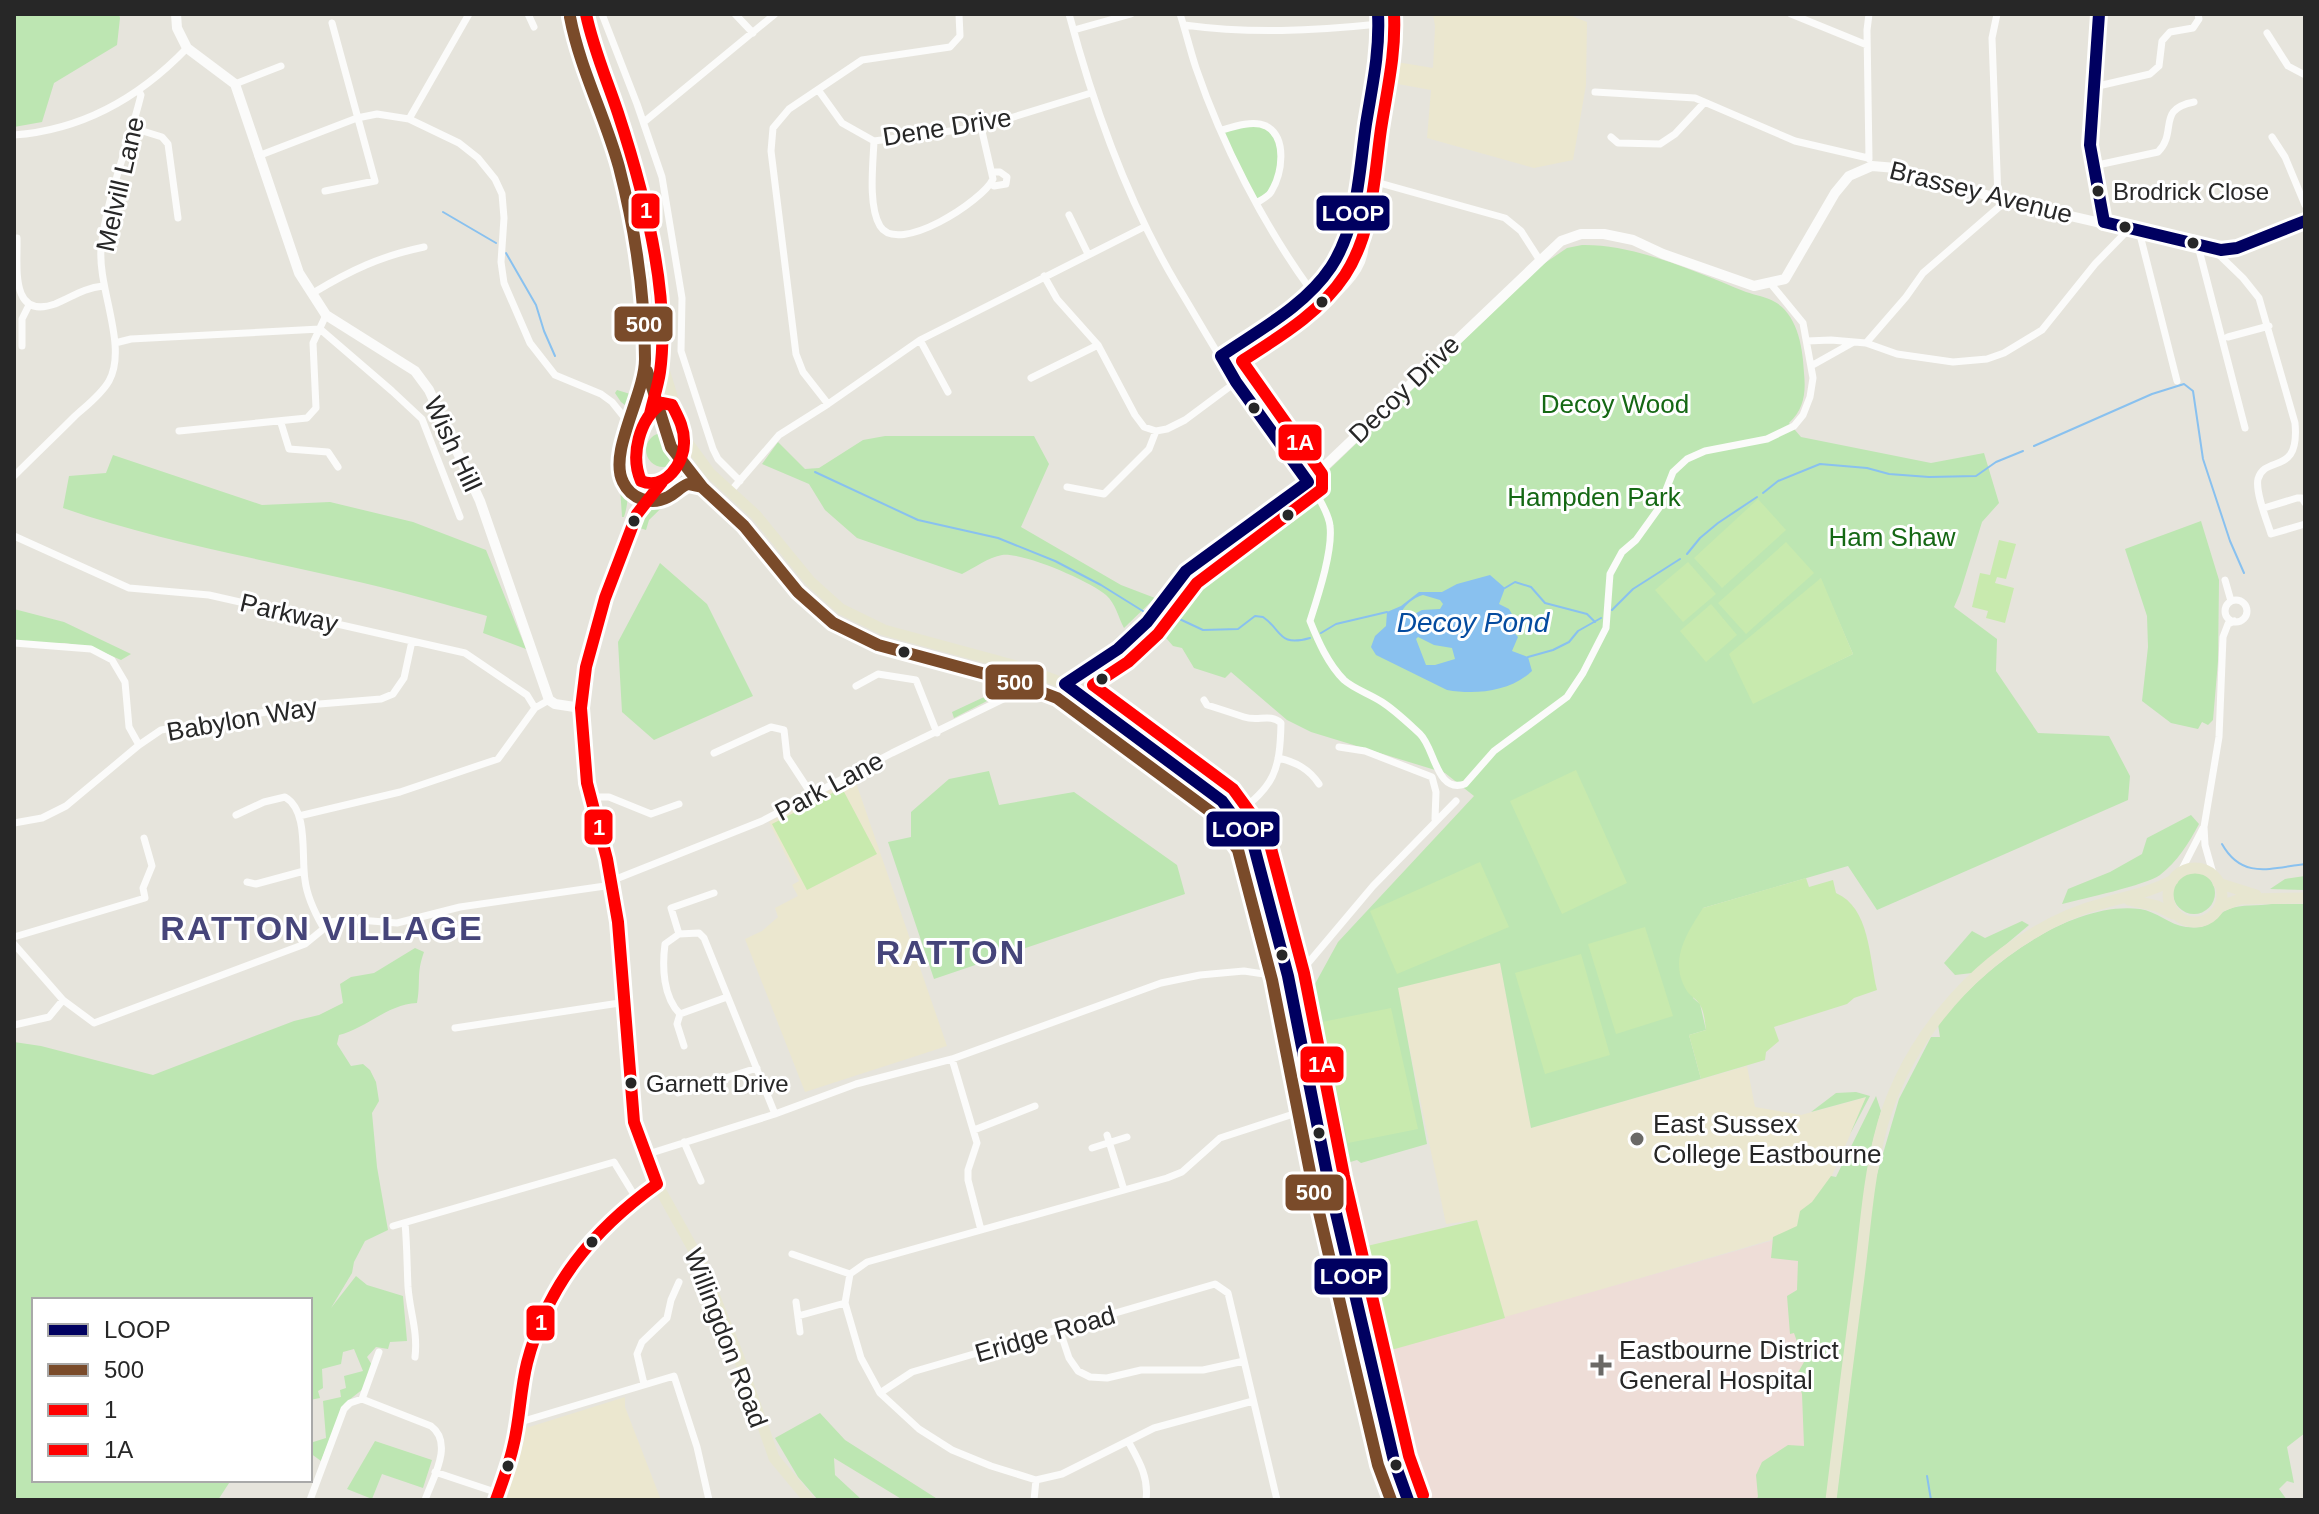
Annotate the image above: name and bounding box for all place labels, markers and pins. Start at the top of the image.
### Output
place label: Brodrick Close [2113,178,2269,205]
marker: Brodrick Close [2090,183,2106,199]
unlabelled marker [2117,219,2133,235]
unlabelled marker [2185,235,2201,251]
unlabelled marker [1314,294,1330,310]
unlabelled marker [1246,400,1262,416]
unlabelled marker [1280,507,1296,523]
unlabelled marker [626,513,642,529]
unlabelled marker [896,644,912,660]
unlabelled marker [1094,671,1110,687]
unlabelled marker [1274,947,1290,963]
place label: Garnett Drive [646,1070,789,1097]
marker: Garnett Drive [623,1075,639,1091]
place label: East Sussex College Eastbourne [1653,1109,1881,1169]
unlabelled marker [1311,1125,1327,1141]
marker: East Sussex College Eastbourne [1628,1130,1646,1148]
unlabelled marker [584,1234,600,1250]
place label: Eastbourne District General Hospital [1619,1335,1839,1395]
marker: Eastbourne District General Hospital [1590,1354,1612,1376]
unlabelled marker [1388,1457,1404,1473]
unlabelled marker [500,1458,516,1474]

